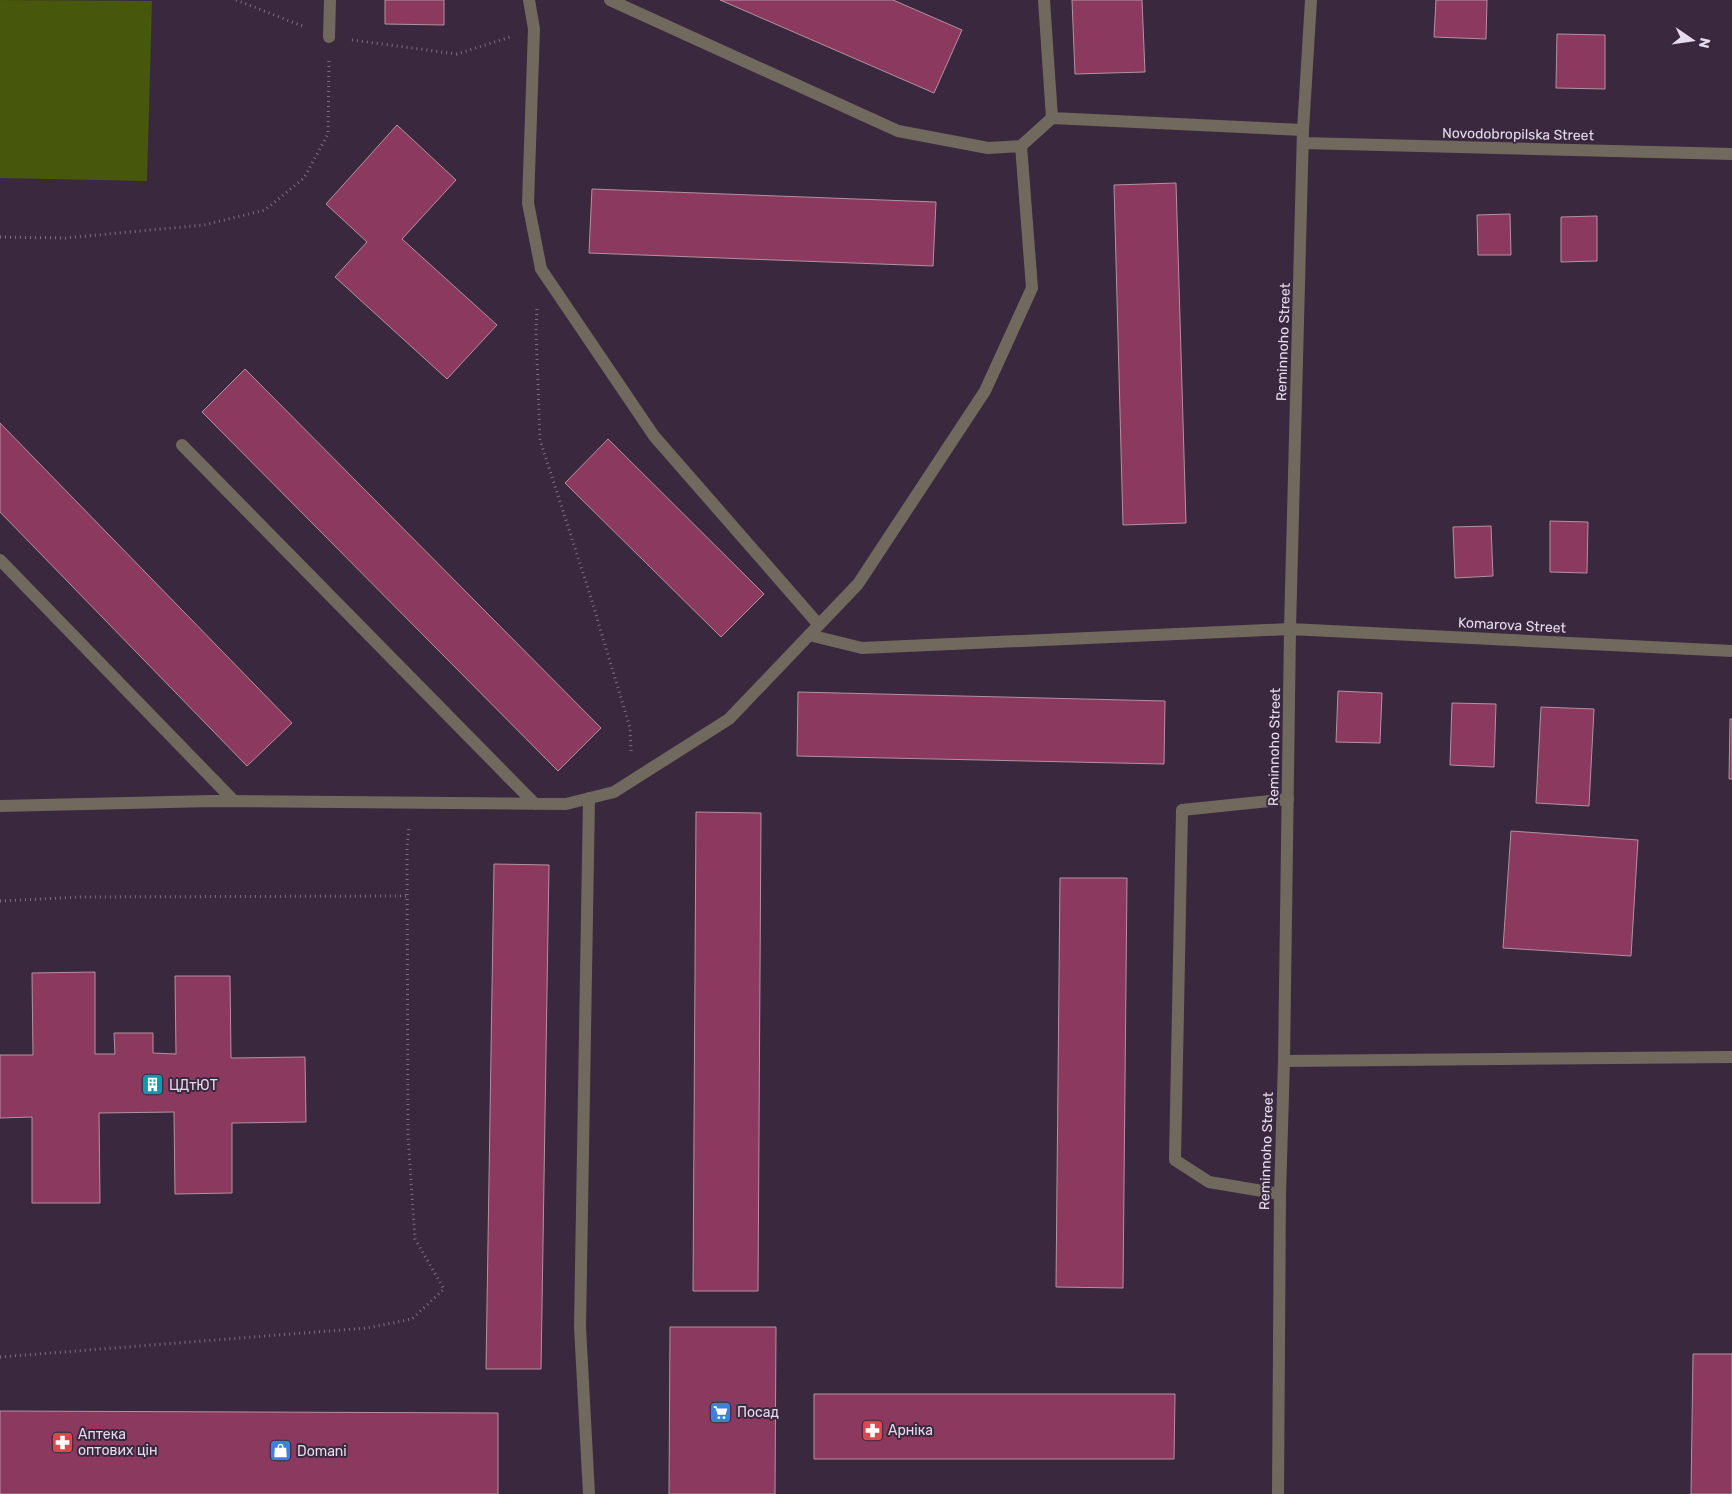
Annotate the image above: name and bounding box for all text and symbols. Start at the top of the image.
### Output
north arrow [1667,15,1717,65]
text: N [1695,36,1714,50]
street label: Novodobropilska Street [1442,125,1595,144]
street label: Reminnoho Street [1273,282,1294,401]
street label: Komarova Street [1457,614,1567,637]
street label: Reminnoho Street [1265,687,1284,806]
building icon: ЦДтЮТ [141,1073,165,1097]
place label: ЦДтЮТ [169,1077,218,1094]
street label: Reminnoho Street [1256,1091,1277,1210]
supermarket icon: Посад [709,1400,733,1424]
place label: Посад [737,1404,779,1421]
pharmacy icon: Арніка [860,1418,884,1442]
place label: Арніка [888,1422,933,1439]
place label: Аптека оптових цін [78,1426,157,1459]
pharmacy icon: Аптека оптових цін [50,1430,74,1454]
shop icon: Domani [269,1439,293,1463]
place label: Domani [297,1443,347,1460]

